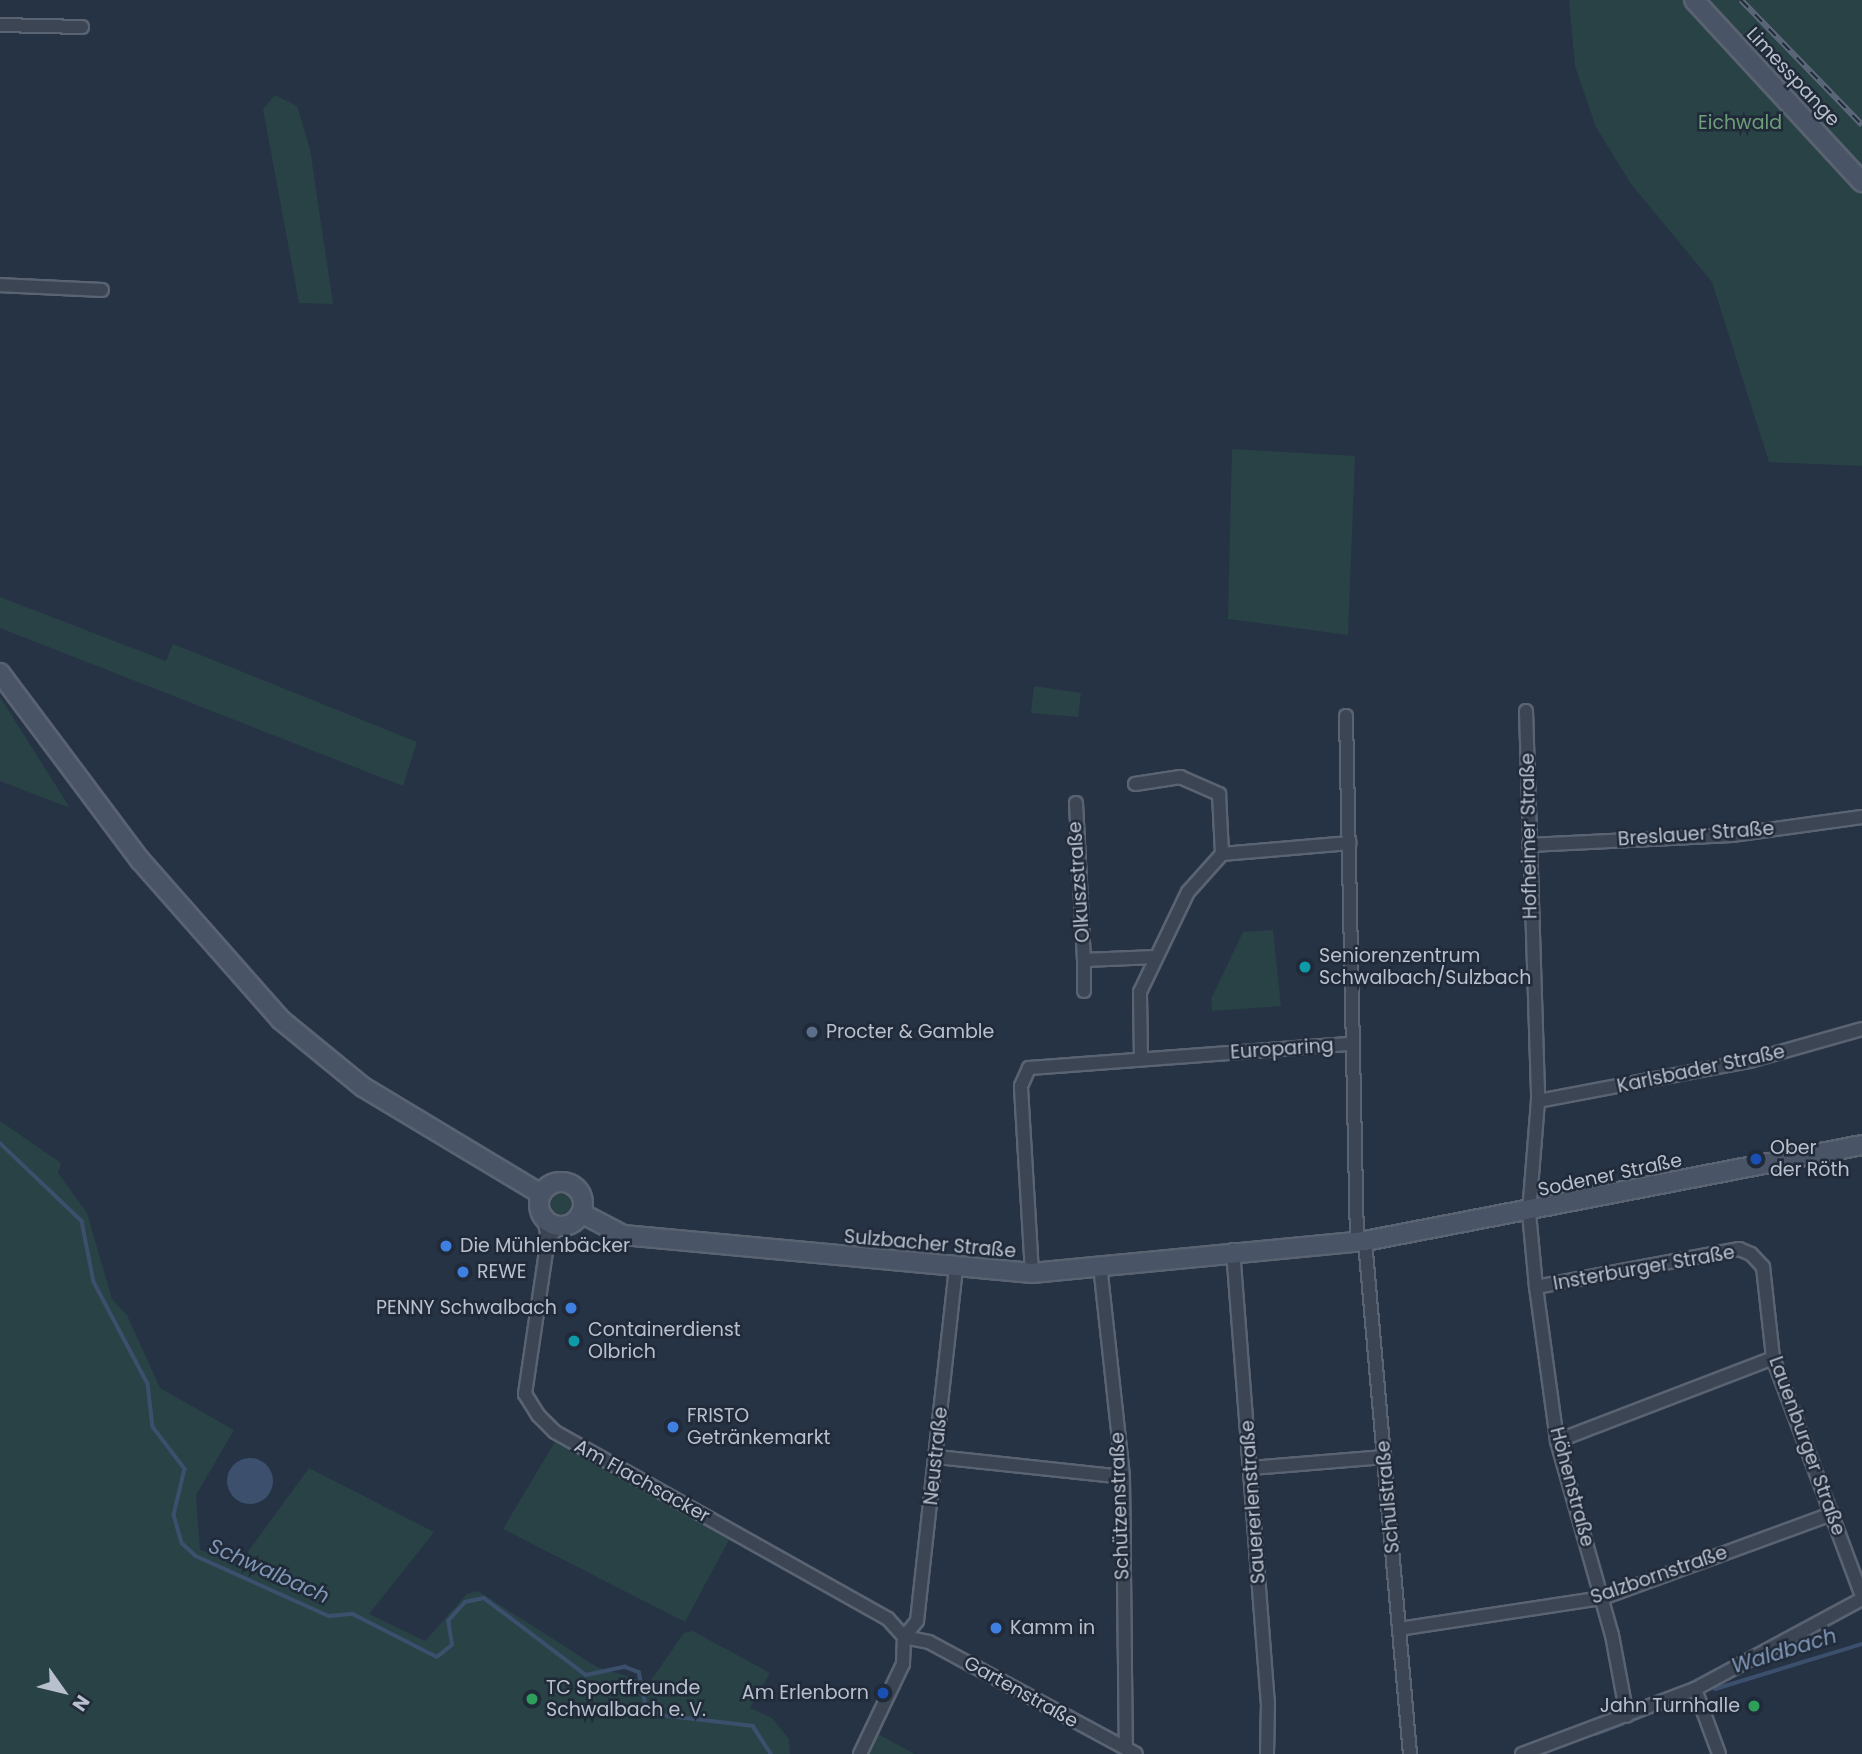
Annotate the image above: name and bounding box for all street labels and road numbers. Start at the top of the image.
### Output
street label: Limesspange [1742,23,1844,131]
street label: Hofheimer Straße [1516,753,1542,919]
street label: Breslauer Straße [1617,817,1775,851]
street label: Olkuszstraße [1063,821,1095,943]
street label: Europaring [1230,1034,1334,1064]
street label: Karlsbader Straße [1615,1040,1787,1098]
street label: Sodener Straße [1536,1149,1684,1201]
street label: Sulzbacher Straße [843,1225,1017,1263]
street label: Insterburger Straße [1551,1241,1737,1295]
street label: Lauenburger Straße [1764,1353,1850,1539]
street label: Neustraße [919,1406,953,1506]
street label: Sauererlenstraße [1236,1419,1270,1585]
street label: Höhenstraße [1545,1425,1599,1549]
street label: Schützenstraße [1106,1432,1134,1580]
street label: Am Flachsacker [570,1434,714,1528]
street label: Schulstraße [1372,1440,1404,1554]
street label: Salzbornstraße [1588,1541,1730,1609]
street label: Gartenstraße [960,1651,1082,1733]

